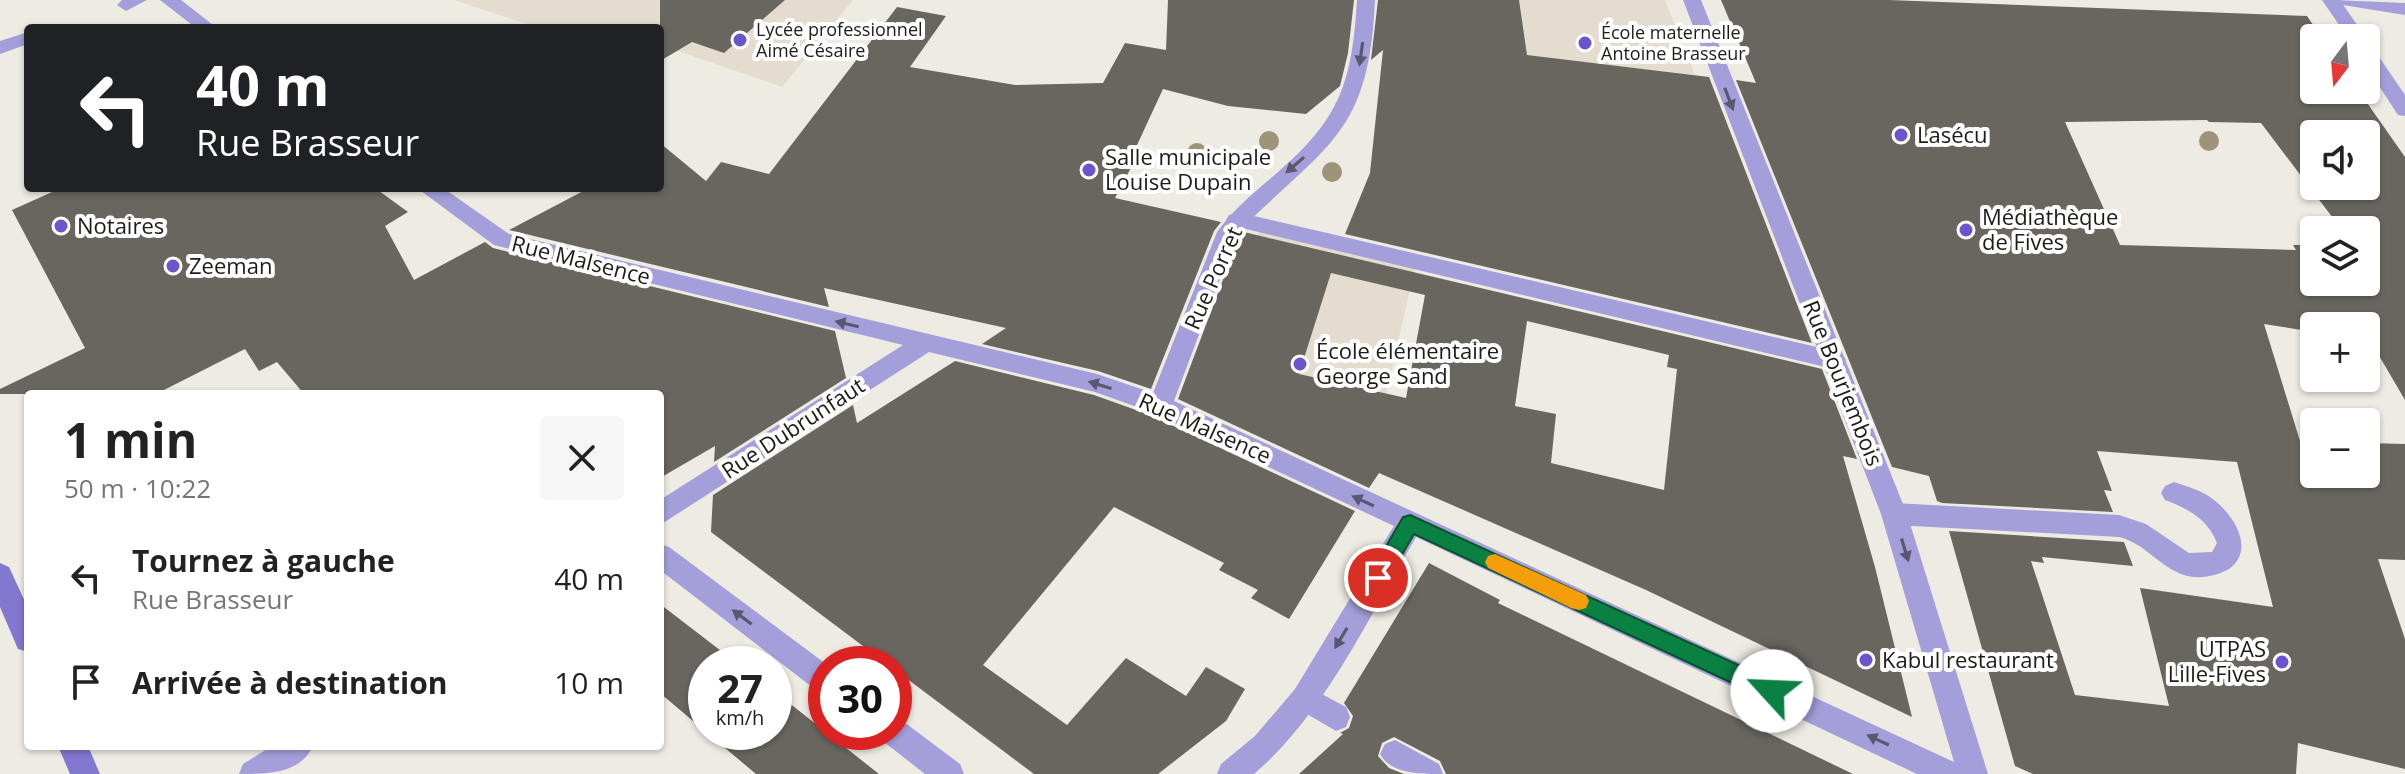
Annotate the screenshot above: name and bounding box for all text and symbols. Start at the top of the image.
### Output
place label: Lycée professionnel Aimé Césaire [756,17,923,62]
place label: École maternelle Antoine Brasseur [1601,20,1746,65]
north arrow [2300,24,2380,104]
map controls [2300,24,2380,488]
marker: Lycée professionnel Aimé Césaire [731,31,749,49]
marker: École maternelle Antoine Brasseur [1576,34,1594,52]
one-way arrow [1354,42,1367,67]
text: 40 m [196,46,330,122]
icon: left [64,56,168,160]
one-way arrow [1723,87,1736,111]
text: Rue Brasseur [196,118,419,167]
place label: Lasécu [1917,119,1988,149]
button: sound [2300,120,2380,200]
marker: Lasécu [1892,126,1910,144]
place label: Salle municipale Louise Dupain [1105,141,1271,196]
one-way arrow [1286,156,1306,173]
marker: Salle municipale Louise Dupain [1080,161,1098,179]
place label: Médiathèque de Fives [1982,201,2118,256]
place label: Notaires [77,210,164,240]
button: layers [2300,216,2380,296]
marker: Notaires [52,217,70,235]
street label: Rue Porret [1176,221,1248,334]
marker: Médiathèque de Fives [1957,221,1975,239]
street label: Rue Malsence [509,227,654,291]
place label: Zeeman [189,250,272,280]
marker: Zeeman [164,257,182,275]
street label: Rue Bourjembois [1797,295,1891,470]
button: + [2300,312,2380,392]
one-way arrow [835,317,860,330]
place label: École élémentaire George Sand [1316,335,1499,390]
marker: École élémentaire George Sand [1291,355,1309,373]
street label: Rue Dubrunfaut [715,370,870,485]
one-way arrow [1088,378,1112,390]
street label: Rue Malsence [1134,385,1276,470]
text: 1 min [64,407,197,472]
button: − [2300,408,2380,488]
button: close [540,416,624,500]
text: 50 m · 10:22 [64,470,211,506]
one-way arrow [1352,494,1375,508]
one-way arrow [1899,538,1912,562]
text: Tournez à gauche [132,540,395,581]
pin [1344,544,1412,612]
icon: left [64,556,108,600]
icon: arrive [1356,556,1400,600]
text: 40 m [554,558,624,599]
text: Rue Brasseur [132,581,293,617]
one-way arrow [731,609,752,625]
one-way arrow [1335,627,1349,649]
place label: UTPAS Lille-Fives [2168,633,2266,688]
place label: Kabul restaurant [1882,644,2054,674]
speed limit sign: 30 [808,646,912,750]
position arrow [1730,649,1814,733]
marker: Kabul restaurant [1857,651,1875,669]
marker: UTPAS Lille-Fives [2273,653,2291,671]
icon: arrive [64,660,108,704]
text: 27 [717,660,763,715]
text: Arrivée à destination [132,662,447,703]
text: 10 m [554,662,624,703]
text: km/h [716,704,764,731]
one-way arrow [1867,733,1890,747]

